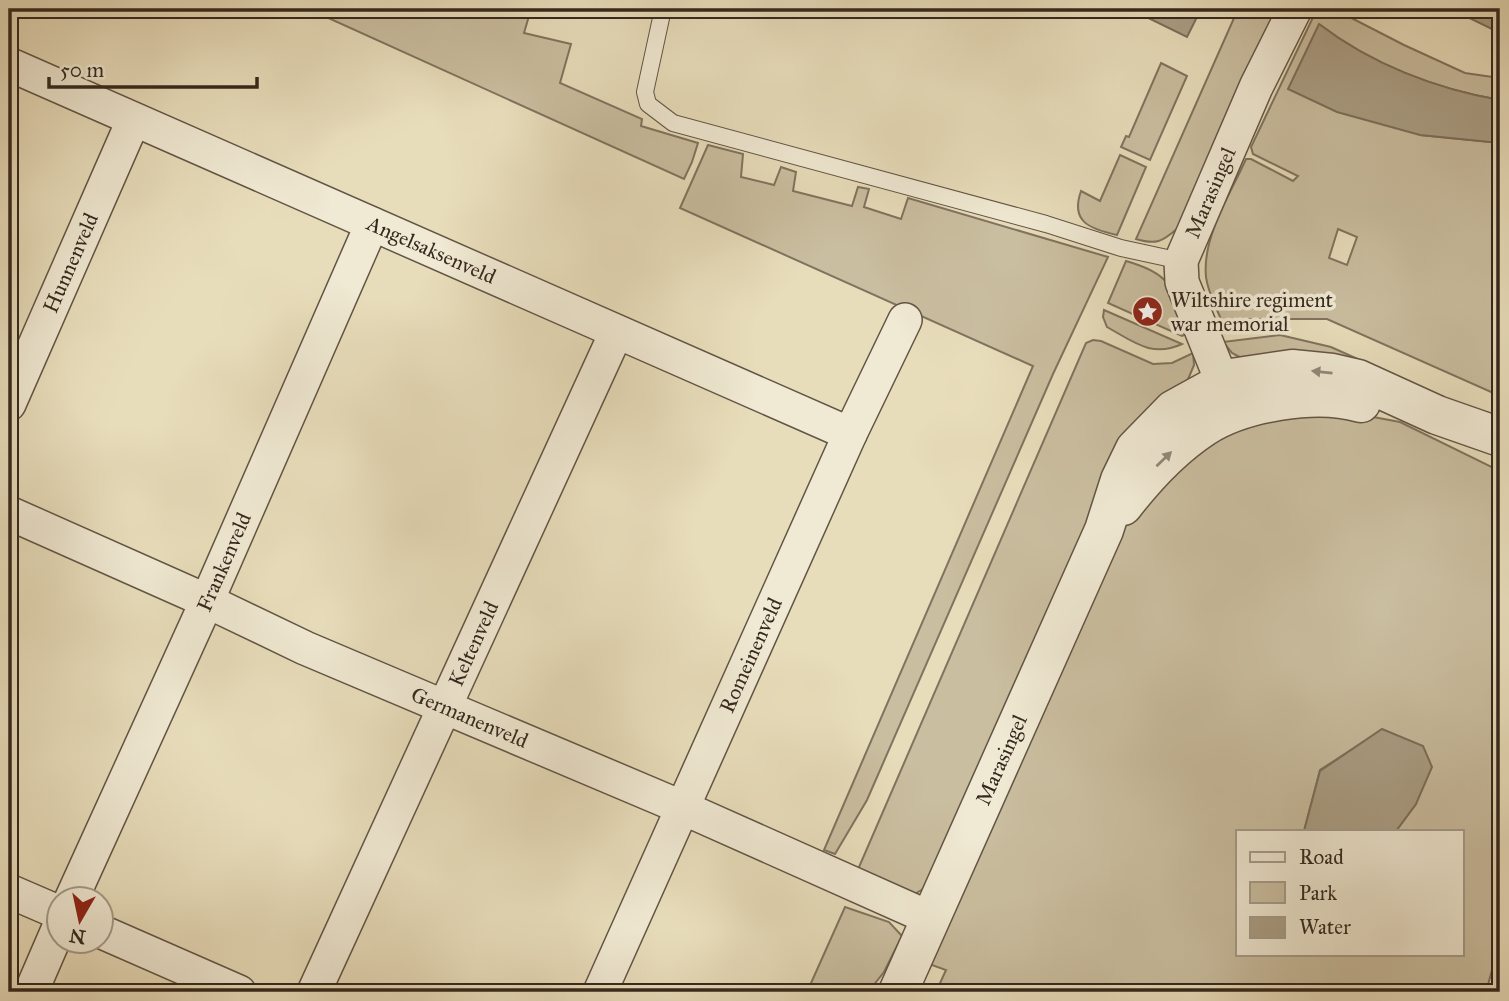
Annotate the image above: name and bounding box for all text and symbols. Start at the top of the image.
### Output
scale bar [49,46,257,90]
text: 50 m [60,57,105,83]
street label: Marasingel [1179,143,1242,242]
street label: Hunnenveld [38,209,104,317]
street label: Angelsaksenveld [362,210,500,290]
place label: Wiltshire regiment war memorial [1171,287,1333,337]
place icon: Wiltshire regiment war memorial [1131,295,1165,329]
one-way arrow [1311,366,1333,377]
one-way arrow [1155,451,1172,467]
street label: Frankenveld [191,508,257,616]
street label: Romeinenveld [714,593,788,717]
street label: Keltenveld [443,597,505,691]
street label: Germanenveld [407,681,532,754]
street label: Marasingel [970,710,1033,809]
legend [1236,830,1464,956]
text: Road [1299,844,1344,870]
text: Park [1299,880,1337,906]
north arrow [46,886,116,956]
text: Water [1299,914,1351,940]
text: N [68,924,87,949]

